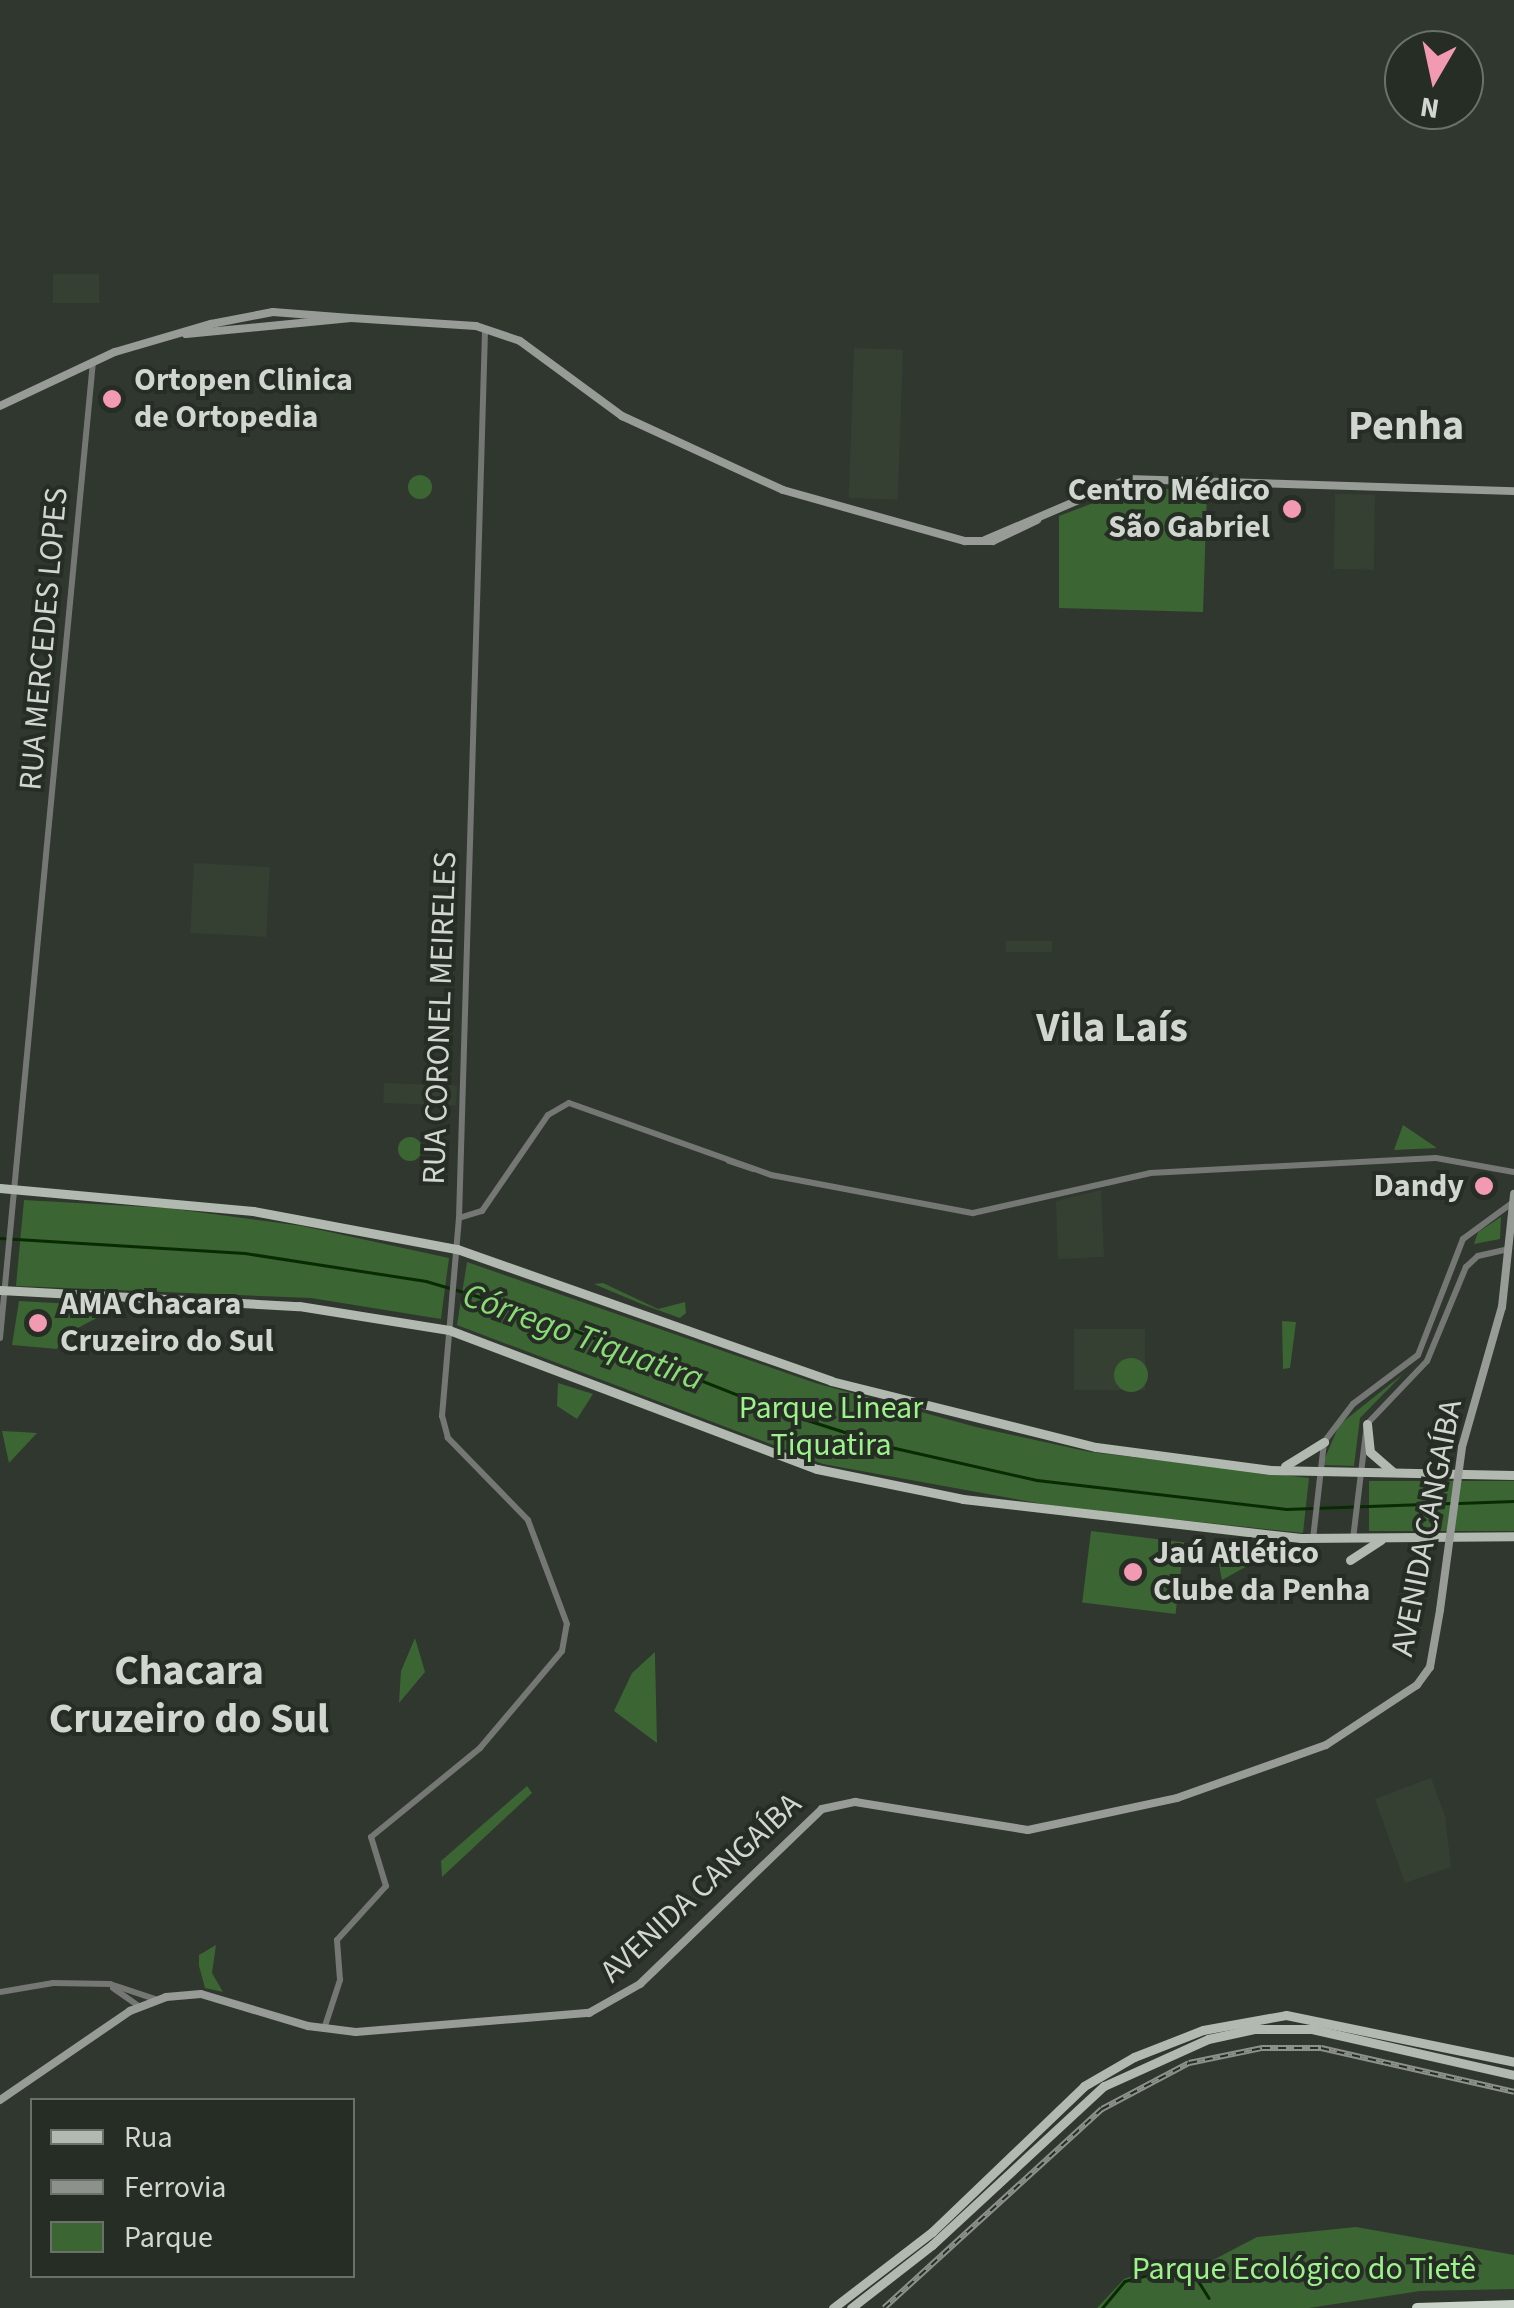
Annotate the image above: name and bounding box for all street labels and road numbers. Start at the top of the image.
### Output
street label: RUA MERCEDES LOPES [12,486,76,792]
street label: RUA CORONEL MEIRELES [415,851,465,1185]
street label: AVENIDA CANGAÍBA [1383,1396,1471,1660]
street label: AVENIDA CANGAÍBA [593,1785,809,1991]

